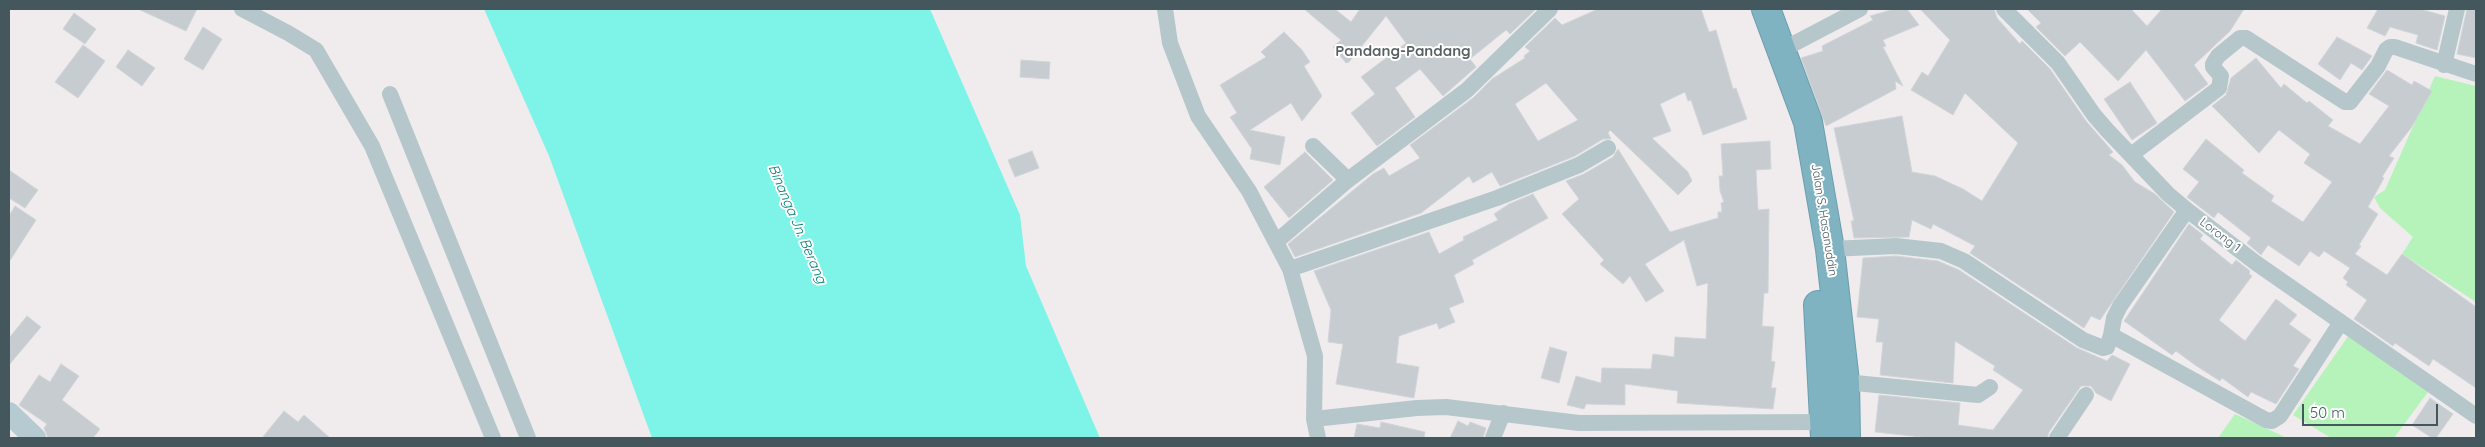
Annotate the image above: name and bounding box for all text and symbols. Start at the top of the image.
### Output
district label: Pandang-Pandang [1335,42,1471,60]
water label: Binanga Jn. Berang [764,162,830,286]
street label: Jalan S. Hasanuddin [1808,163,1840,277]
street label: Lorong 1 [2197,215,2243,255]
scale bar [2305,394,2441,426]
text: 50 m [2310,403,2345,422]

